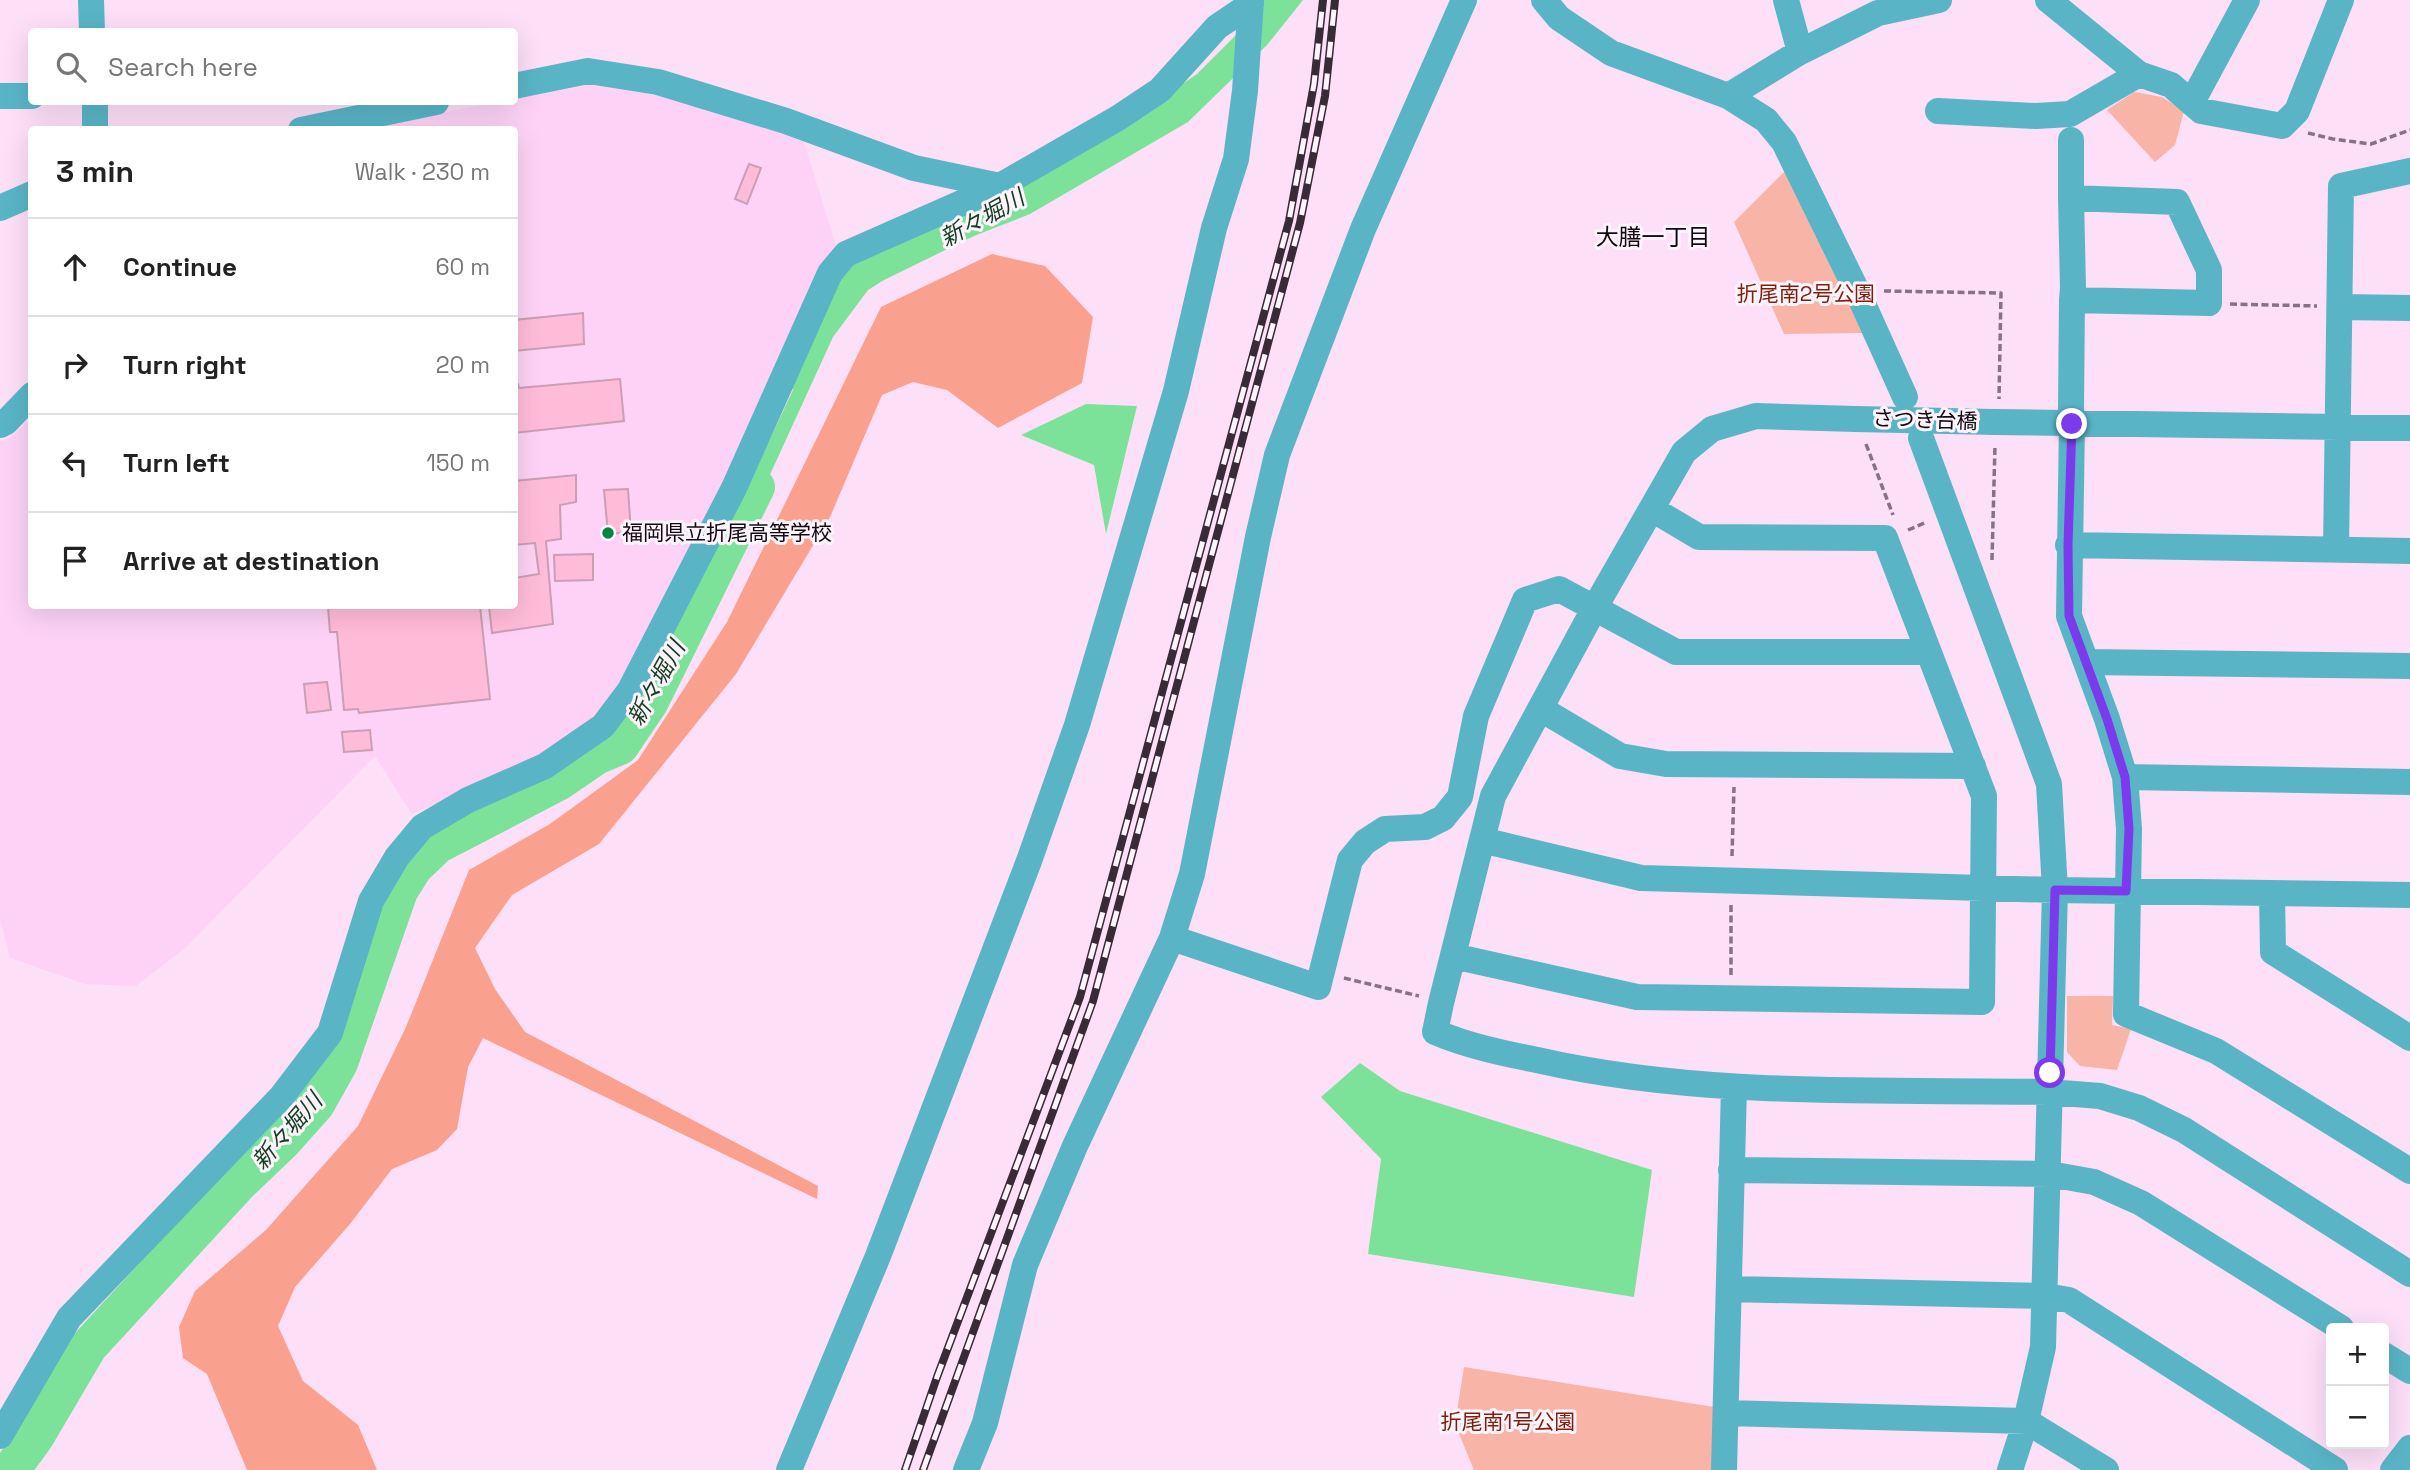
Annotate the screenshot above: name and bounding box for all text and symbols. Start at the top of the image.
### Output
search box [28,28,518,105]
icon: search [52,48,90,86]
text: Search here [108,50,258,84]
text: 3 min [56,152,134,191]
text: Walk · 230 m [355,157,490,187]
water label: 新々堀川 [934,181,1032,253]
district label: 大膳一丁目 [1596,222,1711,252]
icon: ahead [56,248,94,286]
text: Continue [123,250,237,284]
text: 60 m [435,252,490,282]
park label: 折尾南2号公園 [1737,280,1875,307]
icon: right [56,346,94,384]
text: Turn right [123,348,247,382]
text: 20 m [436,350,490,380]
street label: さつき台橋 [1872,404,1978,435]
route end [2056,408,2087,439]
icon: left [56,444,94,482]
text: Turn left [123,446,230,480]
text: 150 m [426,448,490,478]
place label: 福岡県立折尾高等学校 [622,519,832,546]
marker: 福岡県立折尾高等学校 [600,525,616,541]
icon: arrive [56,542,94,580]
text: Arrive at destination [123,544,380,578]
water label: 新々堀川 [621,633,693,731]
route start [2034,1057,2065,1088]
water label: 新々堀川 [246,1084,330,1176]
map controls [2326,1323,2389,1449]
button: + [2326,1323,2389,1386]
button: − [2326,1386,2389,1449]
park label: 折尾南1号公園 [1441,1408,1575,1435]

